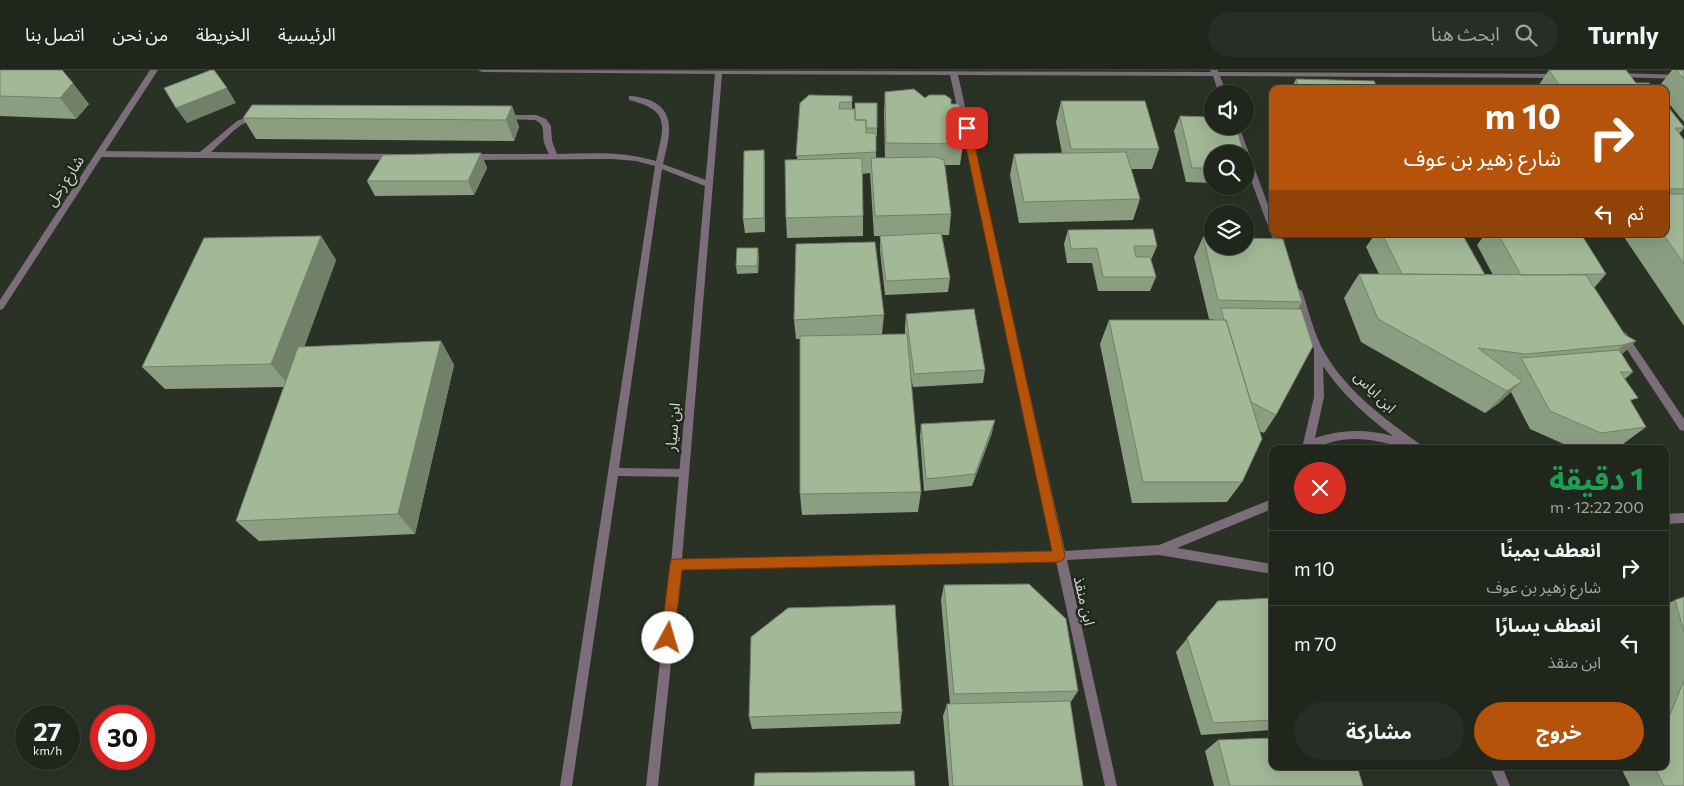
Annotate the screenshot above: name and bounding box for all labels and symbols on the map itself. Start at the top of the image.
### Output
pin [946,107,988,149]
street label: شارع زحل [41,152,91,211]
street label: ابن اياس [1350,367,1400,417]
street label: ابن سيار [661,402,684,453]
street label: ابن منقذ [1070,574,1099,627]
position arrow [641,611,693,663]
speed limit sign: 30 [90,705,155,770]

